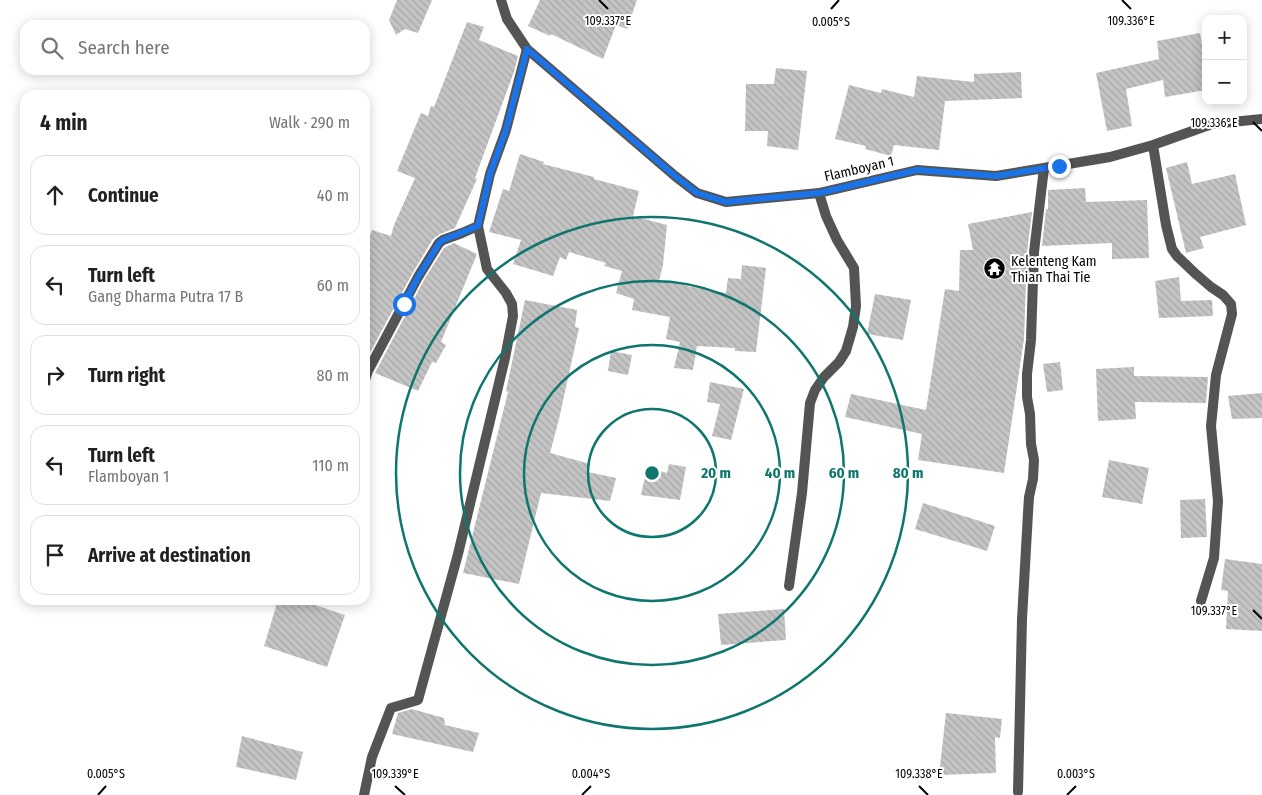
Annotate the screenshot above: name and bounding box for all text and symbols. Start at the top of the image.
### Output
text: 109.337°E [585,14,632,28]
text: 109.336°E [1107,14,1155,28]
text: 0.005°S [812,15,850,29]
map controls [1202,15,1247,105]
button: + [1202,15,1247,60]
search box [20,20,370,75]
icon: search [38,34,66,62]
text: Search here [78,36,170,59]
button: − [1202,60,1247,105]
text: 4 min [40,110,88,136]
text: Walk · 290 m [269,113,350,132]
text: 109.336°E [1190,116,1238,130]
street label: Flamboyan 1 [822,153,896,185]
route end [1048,155,1071,178]
icon: ahead [41,181,69,209]
text: Continue [88,184,159,207]
text: 40 m [317,186,349,205]
place label: Kelenteng Kam Thian Thai Tie [1011,253,1097,286]
temple icon: Kelenteng Kam Thian Thai Tie [983,257,1007,281]
text: Turn left [88,264,155,287]
icon: left [41,271,69,299]
text: 60 m [317,276,349,295]
text: Gang Dharma Putra 17 B [88,287,243,306]
route start [393,293,416,316]
icon: right [41,361,69,389]
text: Turn right [88,364,165,387]
text: 80 m [317,366,349,385]
text: Turn left [88,444,155,467]
icon: left [41,451,69,479]
text: 110 m [312,456,349,475]
centre of rings [643,464,661,482]
text: 20 m [700,464,731,482]
text: 40 m [765,464,795,482]
text: 60 m [829,464,859,482]
text: 80 m [893,464,923,482]
text: Flamboyan 1 [88,467,169,486]
icon: arrive [41,541,69,569]
text: Arrive at destination [88,544,251,567]
text: 109.337°E [1191,604,1238,618]
text: 0.005°S [87,767,125,781]
text: 109.339°E [371,767,419,781]
text: 0.004°S [572,767,610,781]
text: 109.338°E [895,767,943,781]
text: 0.003°S [1057,767,1095,781]

